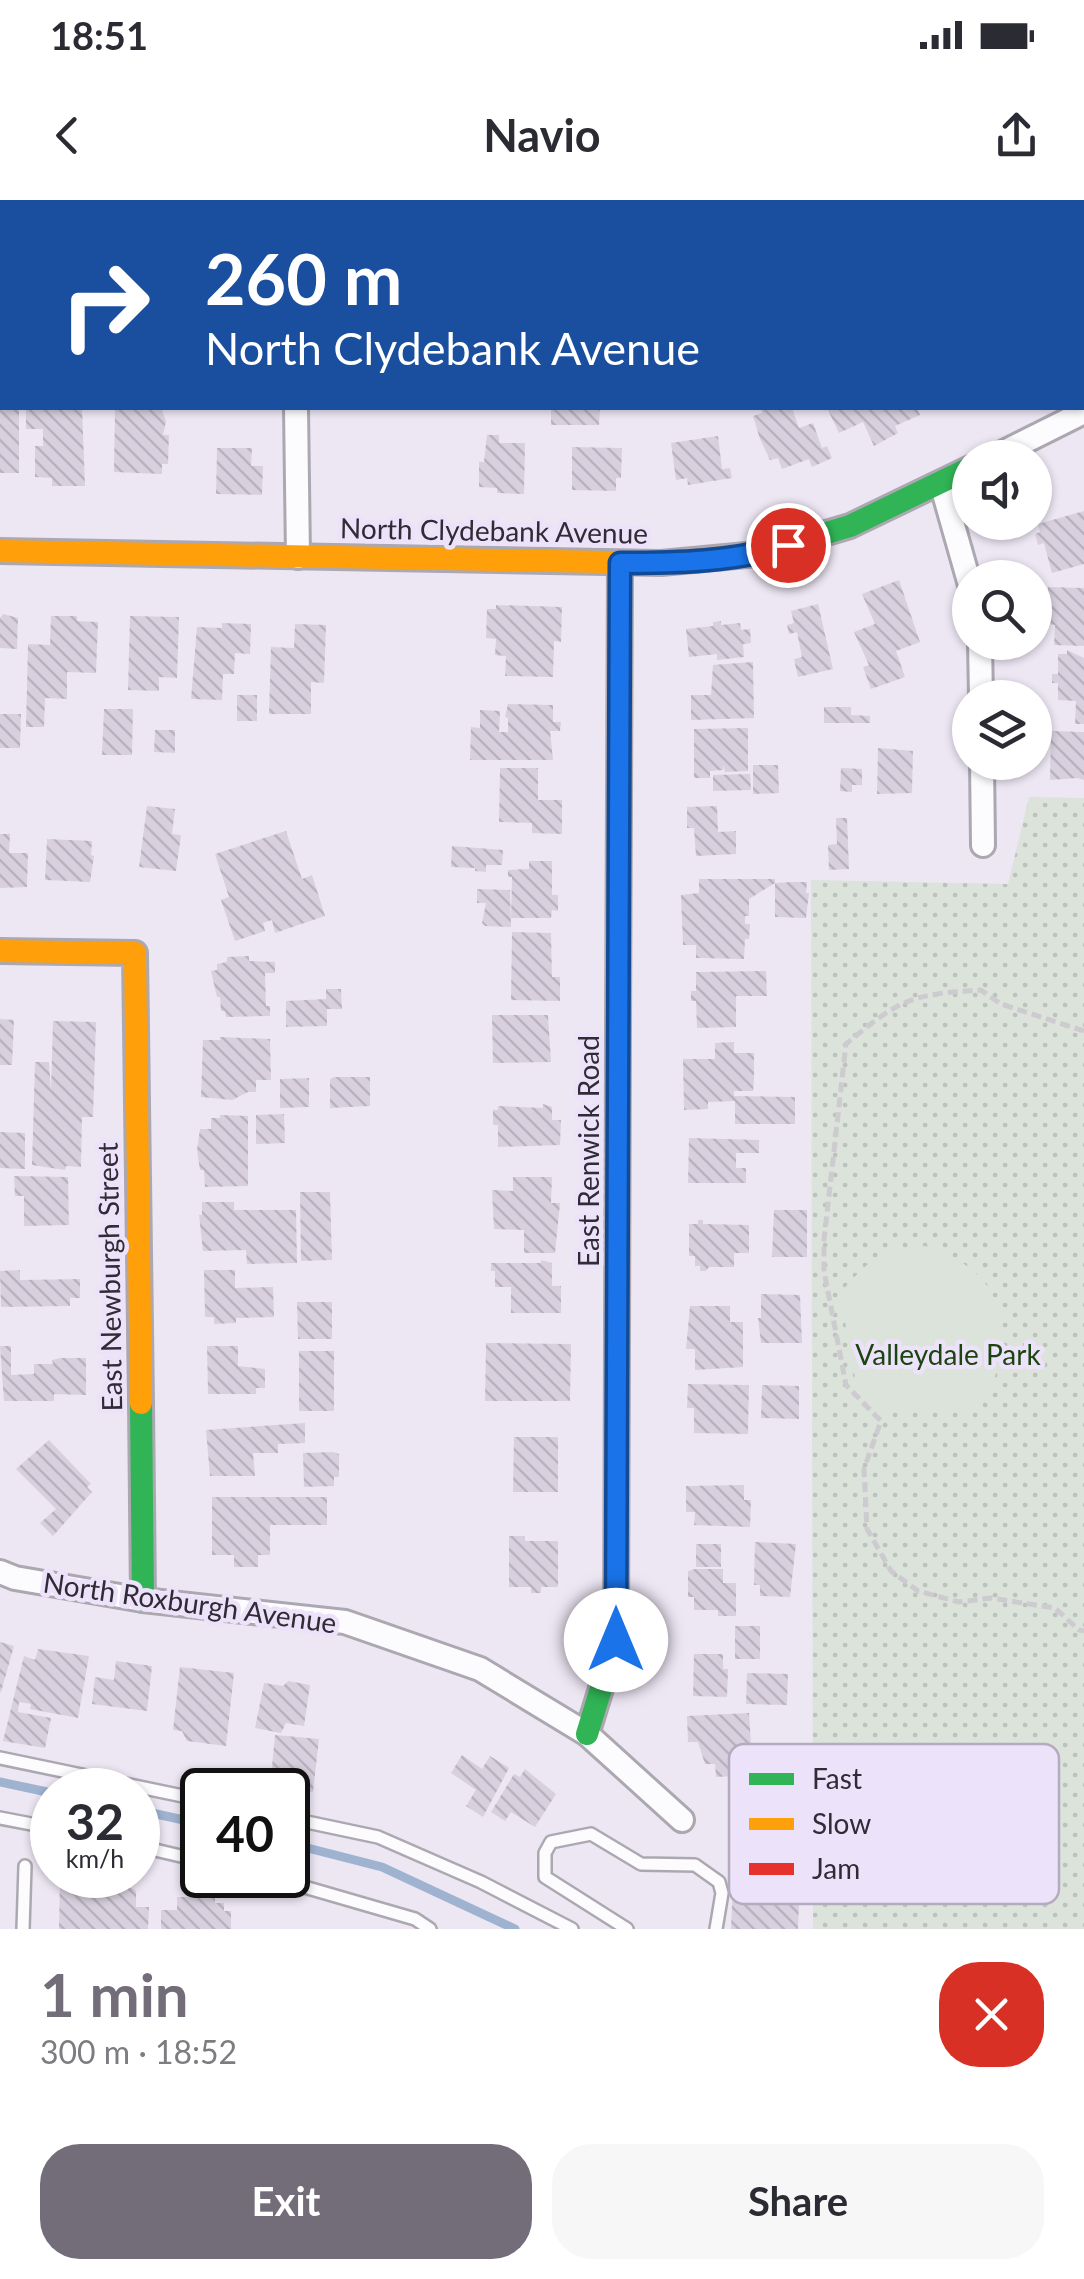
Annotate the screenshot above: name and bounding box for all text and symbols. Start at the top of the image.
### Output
text: 18:51 [50,12,148,58]
icon: back [40,108,95,163]
text: Navio [483,108,601,162]
icon: share [989,108,1044,163]
text: 260 m [205,236,402,320]
icon: right [40,240,170,370]
text: North Clydebank Avenue [205,321,700,375]
map controls [952,440,1052,780]
button: sound [952,440,1052,540]
pin [746,503,831,588]
street label: North Clydebank Avenue [340,510,648,550]
icon: arrive [761,518,816,573]
button: search [952,560,1052,660]
button: layers [952,680,1052,780]
street label: East Renwick Road [571,1035,605,1267]
street label: East Newburgh Street [90,1142,128,1412]
park label: Valleydale Park [855,1337,1041,1371]
street label: North Roxburgh Avenue [41,1565,339,1639]
position arrow [564,1588,668,1692]
legend [729,1744,1059,1904]
text: Fast [812,1761,862,1795]
speed limit sign: 40 [180,1768,310,1898]
text: 32 [66,1791,124,1851]
text: Slow [812,1806,871,1840]
text: km/h [66,1843,124,1873]
text: Jam [812,1851,860,1885]
text: 1 min [40,1958,189,2030]
button: close [939,1962,1044,2067]
text: 300 m · 18:52 [40,2032,237,2071]
button: Exit [40,2144,532,2259]
button: Share [552,2144,1044,2259]

